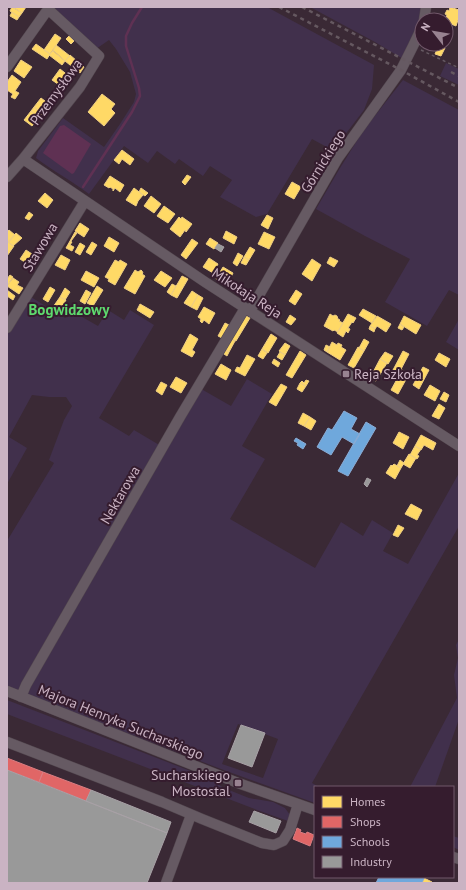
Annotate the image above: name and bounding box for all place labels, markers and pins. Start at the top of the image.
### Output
place label: Reja Szkoła [354,365,422,383]
marker: Reja Szkoła [341,369,351,379]
place label: Sucharskiego Mostostal [151,766,230,800]
marker: Sucharskiego Mostostal [233,778,243,788]

